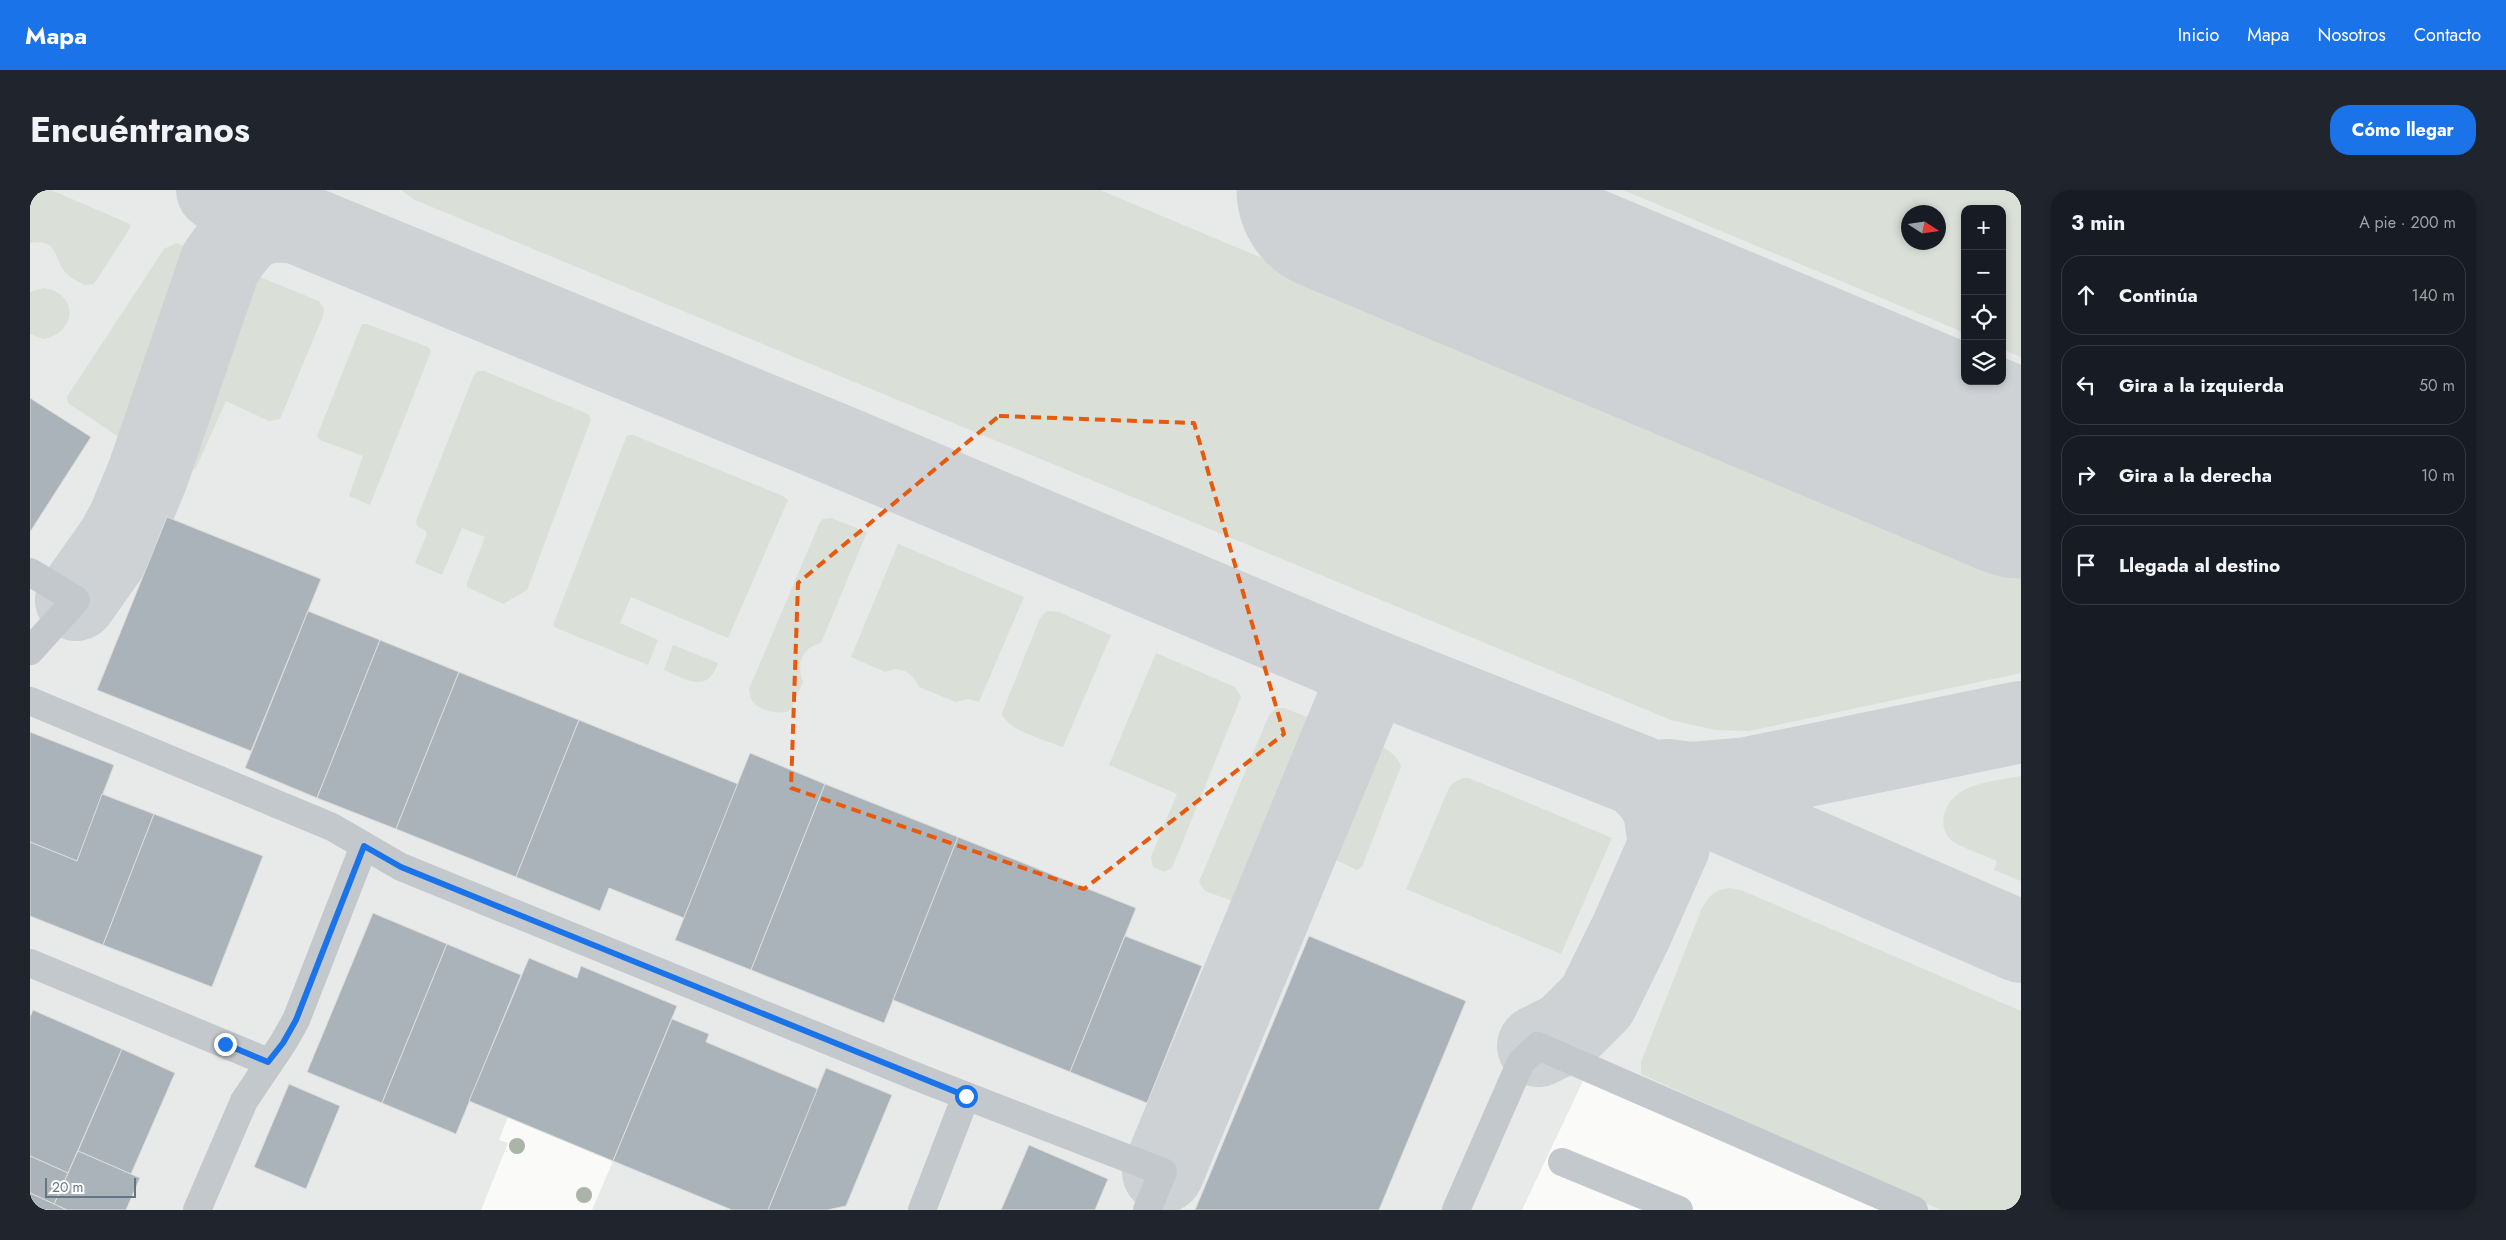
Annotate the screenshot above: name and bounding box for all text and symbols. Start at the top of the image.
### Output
text: Mapa [25,18,87,53]
text: Inicio [2178,22,2219,48]
text: Mapa [2247,22,2289,48]
text: Nosotros [2317,22,2386,48]
text: Contacto [2414,22,2481,48]
text: Encuéntranos [30,105,250,155]
button: Cómo llegar [2330,105,2476,155]
north arrow [1901,205,1946,250]
map controls [1961,205,2006,385]
button: + [1961,205,2006,250]
text: 3 min [2071,208,2125,238]
text: A pie · 200 m [2359,211,2456,234]
button: − [1961,250,2006,295]
icon: ahead [2072,281,2100,309]
text: Continúa [2119,282,2198,309]
text: 140 m [2412,284,2455,307]
button: locate [1961,295,2006,340]
button: layers [1961,340,2006,385]
icon: left [2072,371,2100,399]
text: Gira a la izquierda [2119,372,2284,399]
text: 50 m [2419,374,2455,397]
icon: right [2072,461,2100,489]
text: Gira a la derecha [2119,462,2272,489]
text: 10 m [2421,464,2455,487]
icon: arrive [2072,551,2100,579]
text: Llegada al destino [2119,552,2280,579]
route end [214,1033,237,1056]
route start [955,1085,978,1108]
scale bar [45,1175,136,1198]
text: 20 m [52,1177,84,1197]

